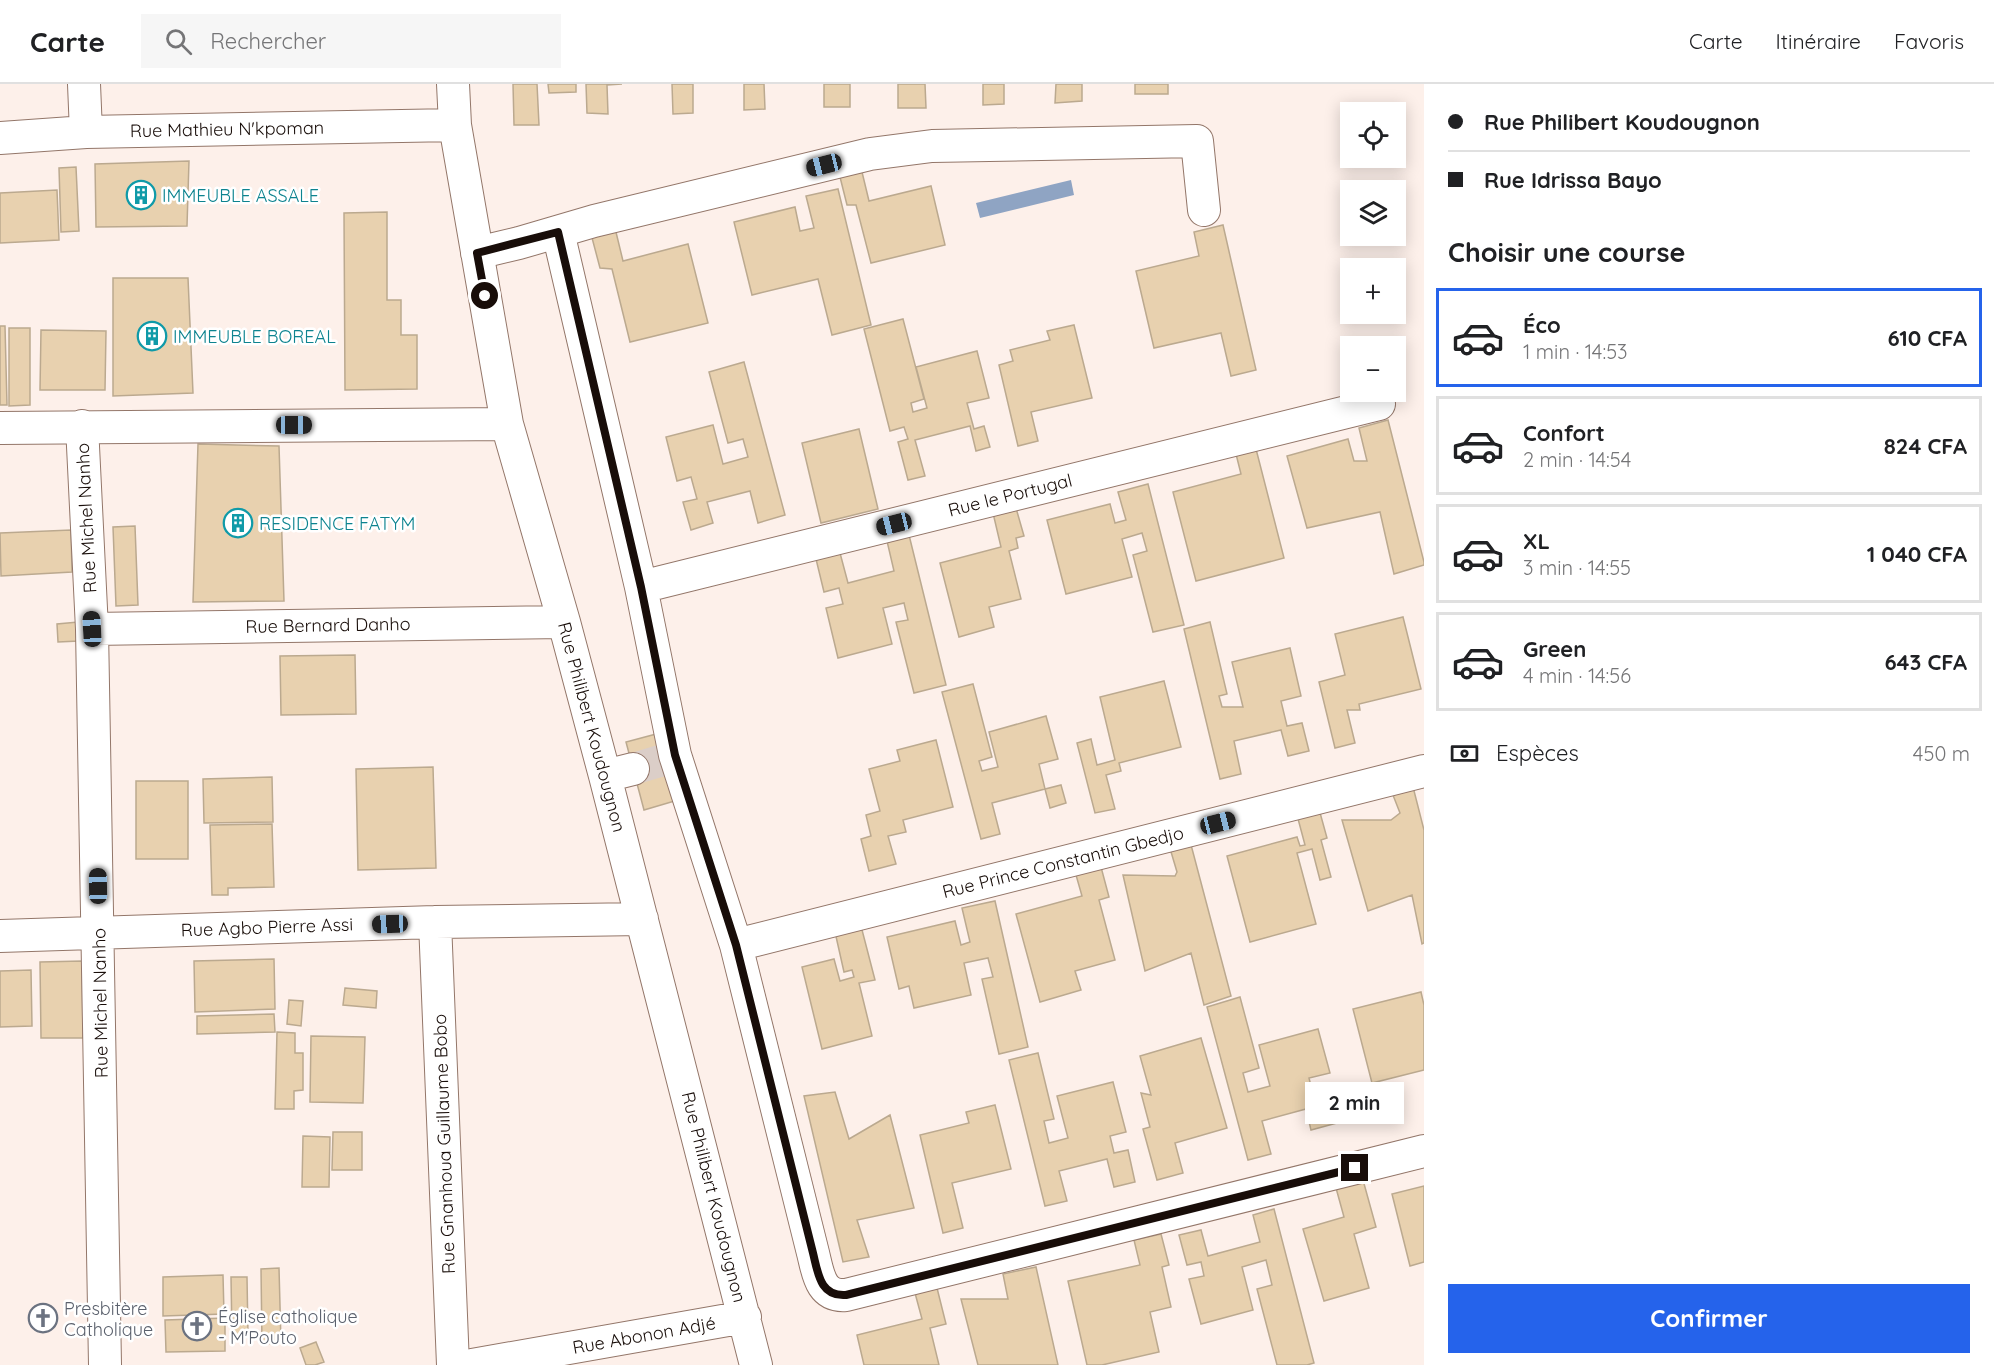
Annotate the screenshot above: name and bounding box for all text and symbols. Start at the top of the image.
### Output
search box [141,14,561,68]
text: Carte [30,24,105,59]
icon: search [162,25,195,58]
text: Rechercher [210,27,326,55]
text: Carte [1689,28,1743,54]
text: Itinéraire [1776,28,1861,54]
text: Favoris [1894,28,1964,54]
map controls [1340,102,1406,402]
button: locate [1340,102,1406,168]
text: Rue Philibert Koudougnon [1484,108,1760,136]
street label: Rue Mathieu N'kpoman [130,116,324,142]
car [804,152,844,178]
text: Rue Idrissa Bayo [1484,166,1662,194]
building icon: IMMEUBLE ASSALE [125,179,157,211]
button: layers [1340,180,1406,246]
place label: IMMEUBLE ASSALE [162,184,319,207]
text: Choisir une course [1448,235,1685,269]
button: + [1340,258,1406,324]
route start [471,282,498,309]
icon: car [1451,311,1505,365]
text: Éco [1523,311,1561,339]
building icon: IMMEUBLE BOREAL [136,320,168,352]
text: 610 CFA [1888,324,1967,352]
place label: IMMEUBLE BOREAL [173,325,336,348]
button: − [1340,336,1406,402]
text: 1 min · 14:53 [1523,339,1628,364]
car [276,416,312,434]
icon: car [1451,419,1505,473]
text: Confort [1523,419,1605,447]
text: 824 CFA [1884,432,1967,460]
street label: Rue Michel Nanho [71,442,101,594]
text: 2 min · 14:54 [1523,447,1631,472]
street label: Rue le Portugal [946,468,1074,522]
building icon: RESIDENCE FATYM [222,507,254,539]
car [874,511,914,537]
place label: RESIDENCE FATYM [259,512,415,535]
icon: car [1451,527,1505,581]
text: XL [1523,527,1550,555]
text: 1 040 CFA [1867,540,1967,568]
text: 3 min · 14:55 [1523,555,1631,580]
car [82,611,102,647]
street label: Rue Bernard Danho [245,612,411,638]
street label: Rue Philibert Koudougnon [553,619,631,835]
icon: car [1451,635,1505,689]
text: Green [1523,635,1586,663]
text: 643 CFA [1884,648,1967,676]
text: 4 min · 14:56 [1523,663,1631,688]
icon: cash [1448,737,1481,770]
text: Espèces [1496,739,1579,767]
text: 450 m [1913,741,1970,766]
car [1198,810,1238,836]
street label: Rue Prince Constantin Gbedjo [940,821,1186,903]
car [89,868,107,904]
street label: Rue Agbo Pierre Assi [180,912,354,942]
car [372,914,408,934]
street label: Rue Michel Nanho [87,928,113,1078]
street label: Rue Gnanhoua Guillaume Bobo [428,1014,460,1274]
callout: 2 min [1306,1081,1404,1123]
street label: Rue Philibert Koudougnon [677,1089,751,1305]
text: 2 min [1328,1090,1381,1115]
route end [1341,1154,1368,1181]
button: Confirmer [1448,1284,1970,1353]
place label: Presbitère Catholique [64,1297,153,1341]
church icon: Presbitère Catholique [27,1302,59,1334]
place label: Église catholique - M'Pouto [218,1305,358,1349]
church icon: Église catholique - M'Pouto [181,1310,213,1342]
street label: Rue Abonon Adjé [571,1311,717,1359]

